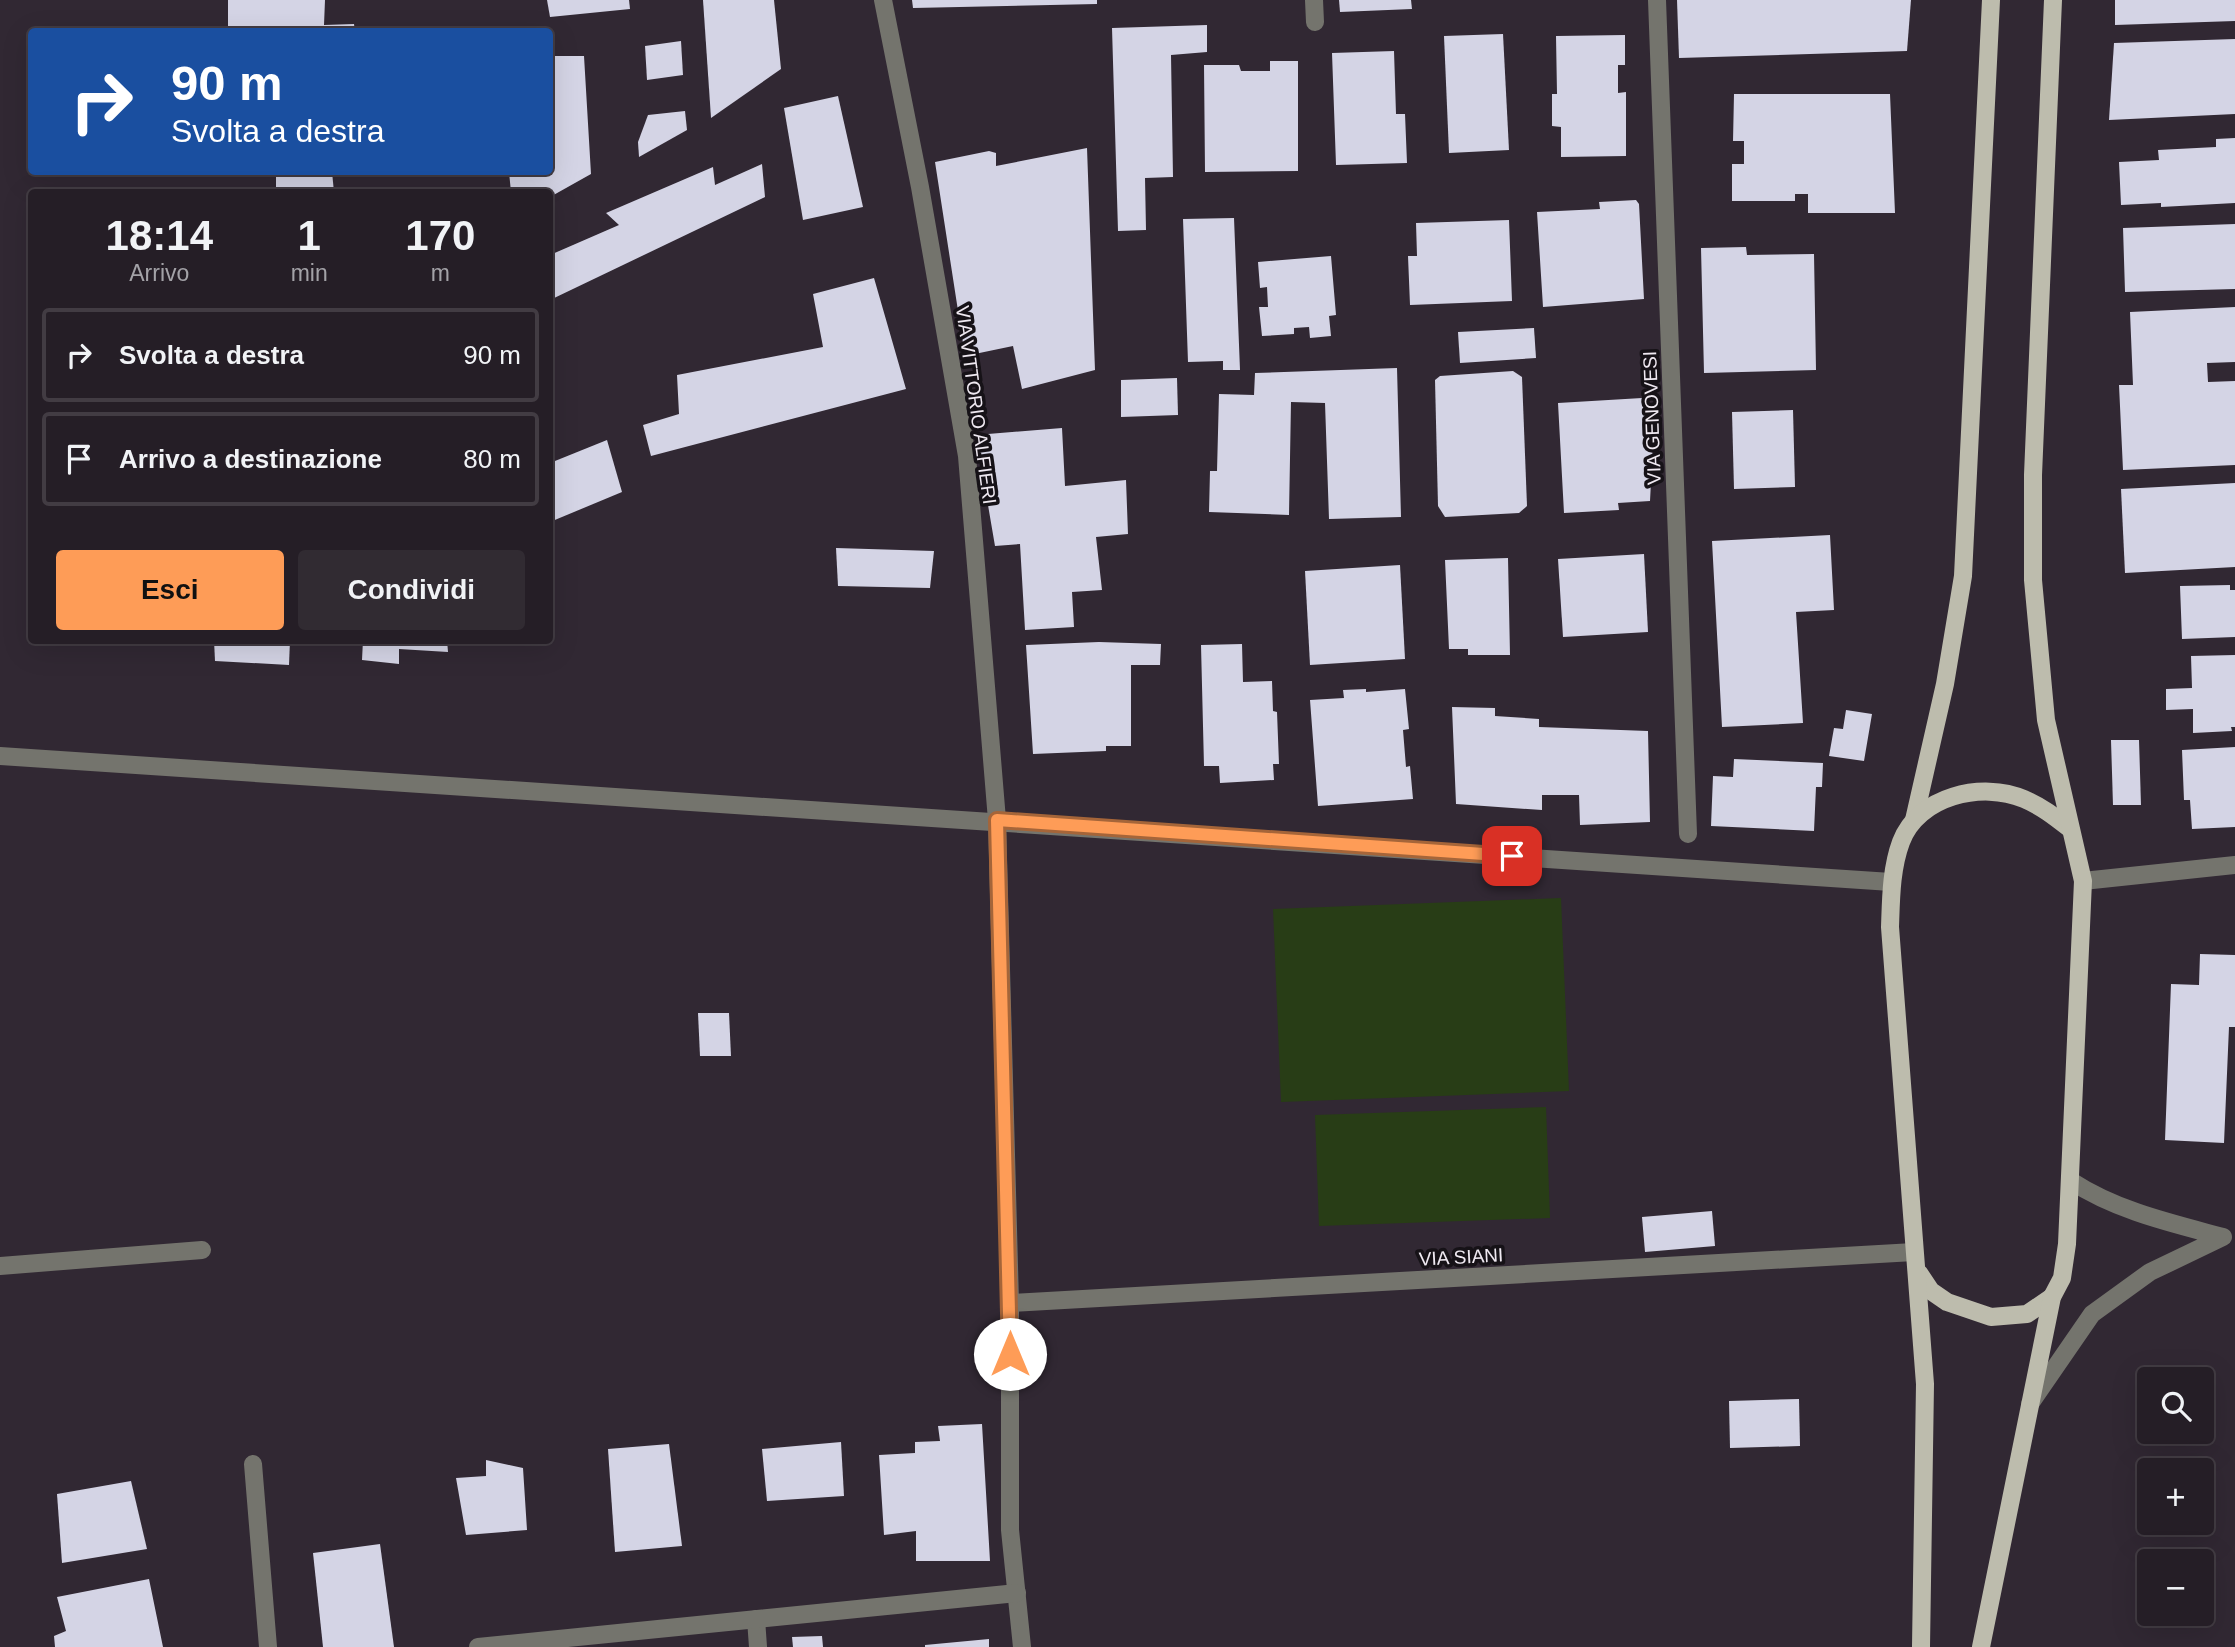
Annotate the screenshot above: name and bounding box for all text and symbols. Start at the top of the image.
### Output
icon: right [56,56,147,147]
text: 90 m [171,56,283,110]
text: Svolta a destra [171,113,384,149]
text: 18:14 [106,212,213,259]
text: 1 [297,212,321,259]
text: 170 [405,212,475,259]
text: Arrivo [129,260,189,286]
text: min [291,260,328,286]
text: m [431,260,450,286]
street label: VIA VITTORIO ALFIERI [952,304,1000,506]
icon: right [60,336,98,374]
text: Svolta a destra [119,340,304,370]
text: 90 m [463,340,521,370]
street label: VIA GENOVESI [1639,351,1665,485]
icon: arrive [60,440,98,478]
text: Arrivo a destinazione [119,444,382,474]
text: 80 m [463,444,521,474]
button: Esci [56,550,284,630]
button: Condividi [298,550,525,630]
pin [1482,826,1542,886]
icon: arrive [1493,837,1531,875]
street label: VIA SIANI [1418,1244,1504,1270]
position arrow [973,1317,1047,1391]
map controls [2137,1367,2214,1626]
button: search [2137,1367,2214,1444]
button: + [2137,1458,2214,1535]
button: − [2137,1549,2214,1626]

